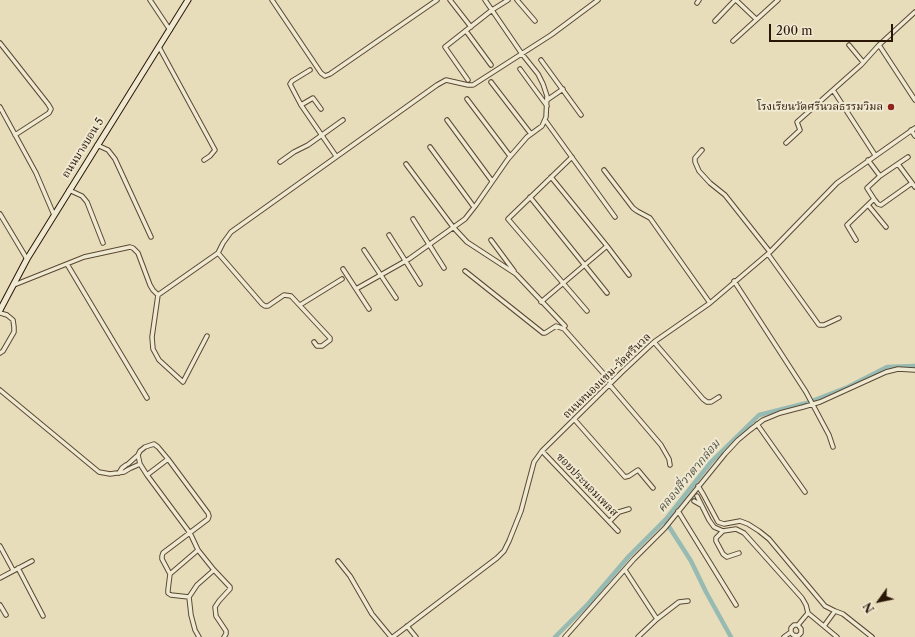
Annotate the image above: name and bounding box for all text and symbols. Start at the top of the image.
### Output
scale bar [771,16,895,42]
text: 200 m [776,23,813,38]
place label: โรงเรียนวัดศรีนวลธรรมวิมล [757,100,883,114]
marker: โรงเรียนวัดศรีนวลธรรมวิมล [886,102,896,112]
street label: ถนนบางบอน 5 [59,115,107,181]
street label: ถนนหนองแขม-วัดศรีนวล [560,330,654,422]
water label: คลองสี่วาตากล่อม [655,437,723,515]
street label: ซอยประนอมเพลส [553,450,621,520]
north arrow [859,581,899,621]
text: N [860,600,877,615]

